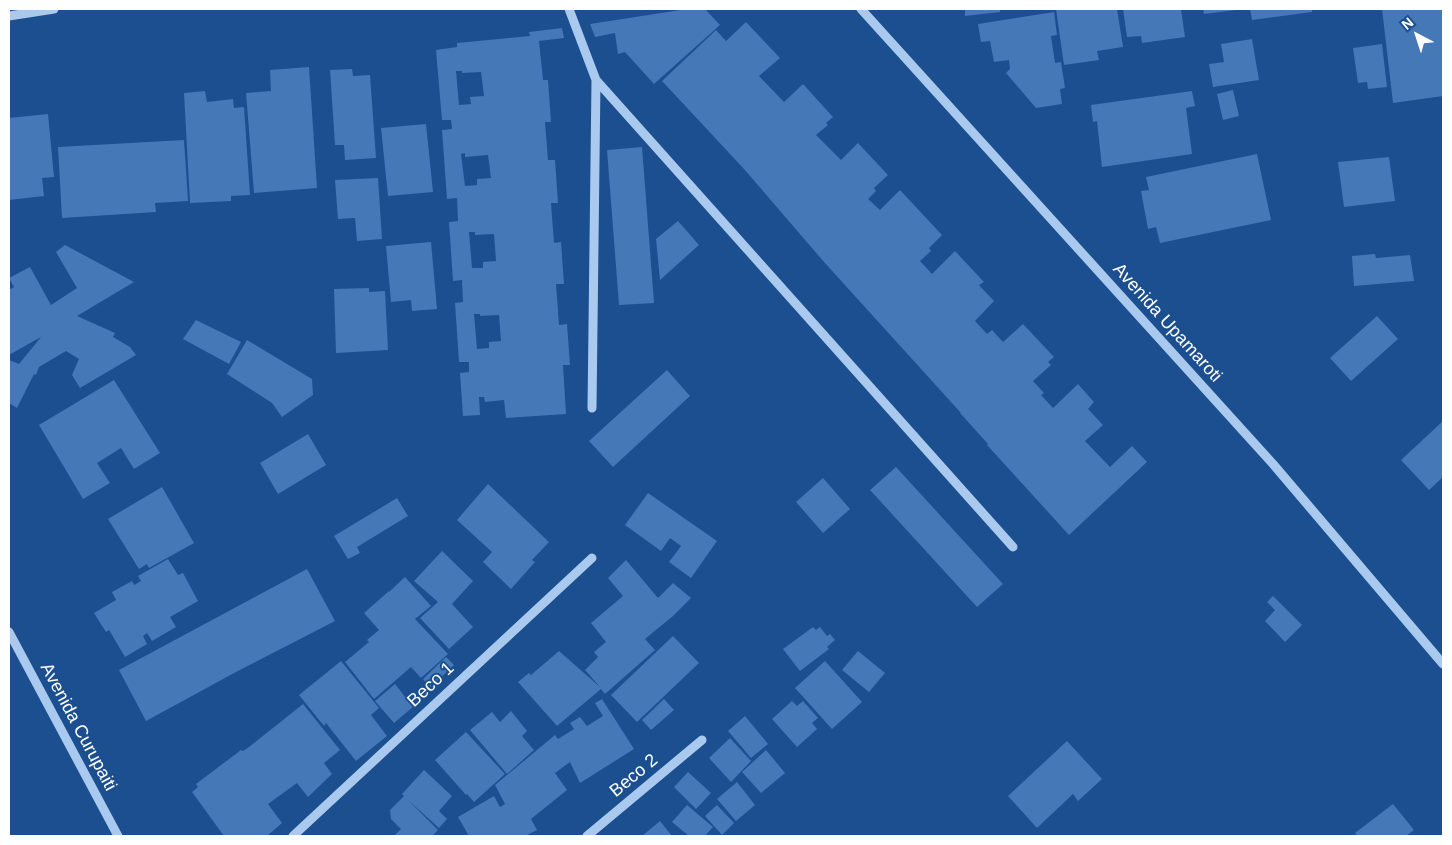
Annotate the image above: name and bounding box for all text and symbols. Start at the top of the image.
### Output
north arrow [1392,10,1442,60]
text: N [1398,14,1416,33]
street label: Avenida Upamaroti [1108,259,1226,387]
street label: Beco 1 [403,658,459,712]
street label: Avenida Curupaiti [35,659,121,795]
street label: Beco 2 [606,750,662,802]

